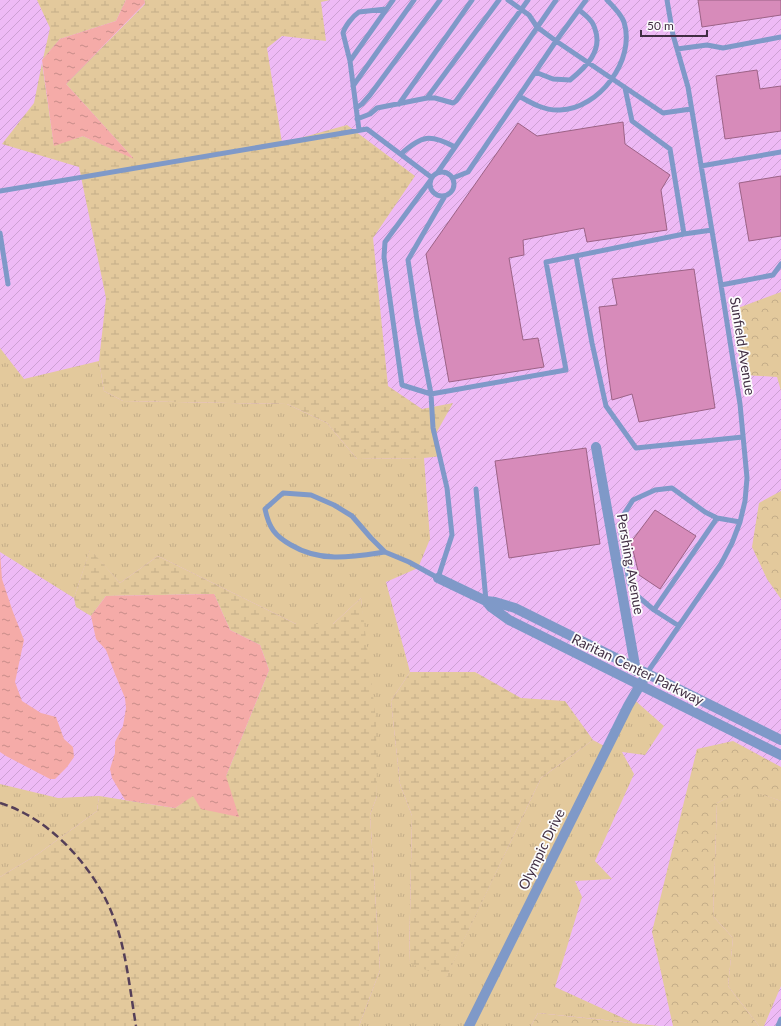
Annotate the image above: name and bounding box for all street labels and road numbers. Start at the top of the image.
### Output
street label: Sunfield Avenue [727,296,759,396]
street label: Pershing Avenue [614,512,648,616]
street label: Raritan Center Parkway [569,630,707,709]
street label: Olympic Drive [514,806,568,892]

